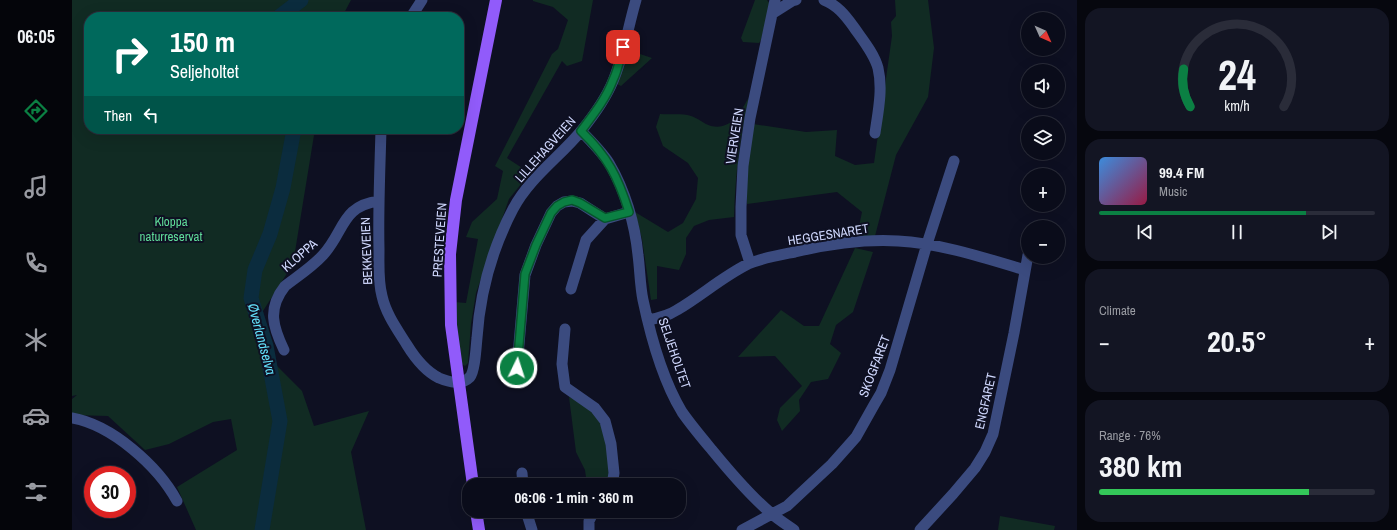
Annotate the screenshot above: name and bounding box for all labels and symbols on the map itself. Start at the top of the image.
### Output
north arrow [1021,12,1065,56]
pin [606,30,640,64]
street label: VIERVEIEN [722,107,747,165]
street label: LILLEHAGVEIEN [511,113,579,186]
street label: PRESTEVEIEN [428,202,451,278]
park label: Kloppa naturreservat [140,213,202,245]
street label: BEKKEVEIEN [357,217,376,285]
street label: HEGGESNARET [786,220,870,249]
street label: KLOPPA [278,235,321,276]
water label: Øverlandselva [244,301,280,377]
street label: SELJEHOLTET [654,315,695,391]
street label: SKOGFARET [855,332,894,400]
position arrow [496,347,538,389]
street label: ENGFARET [971,371,1000,431]
speed limit sign: 30 [84,466,136,518]

